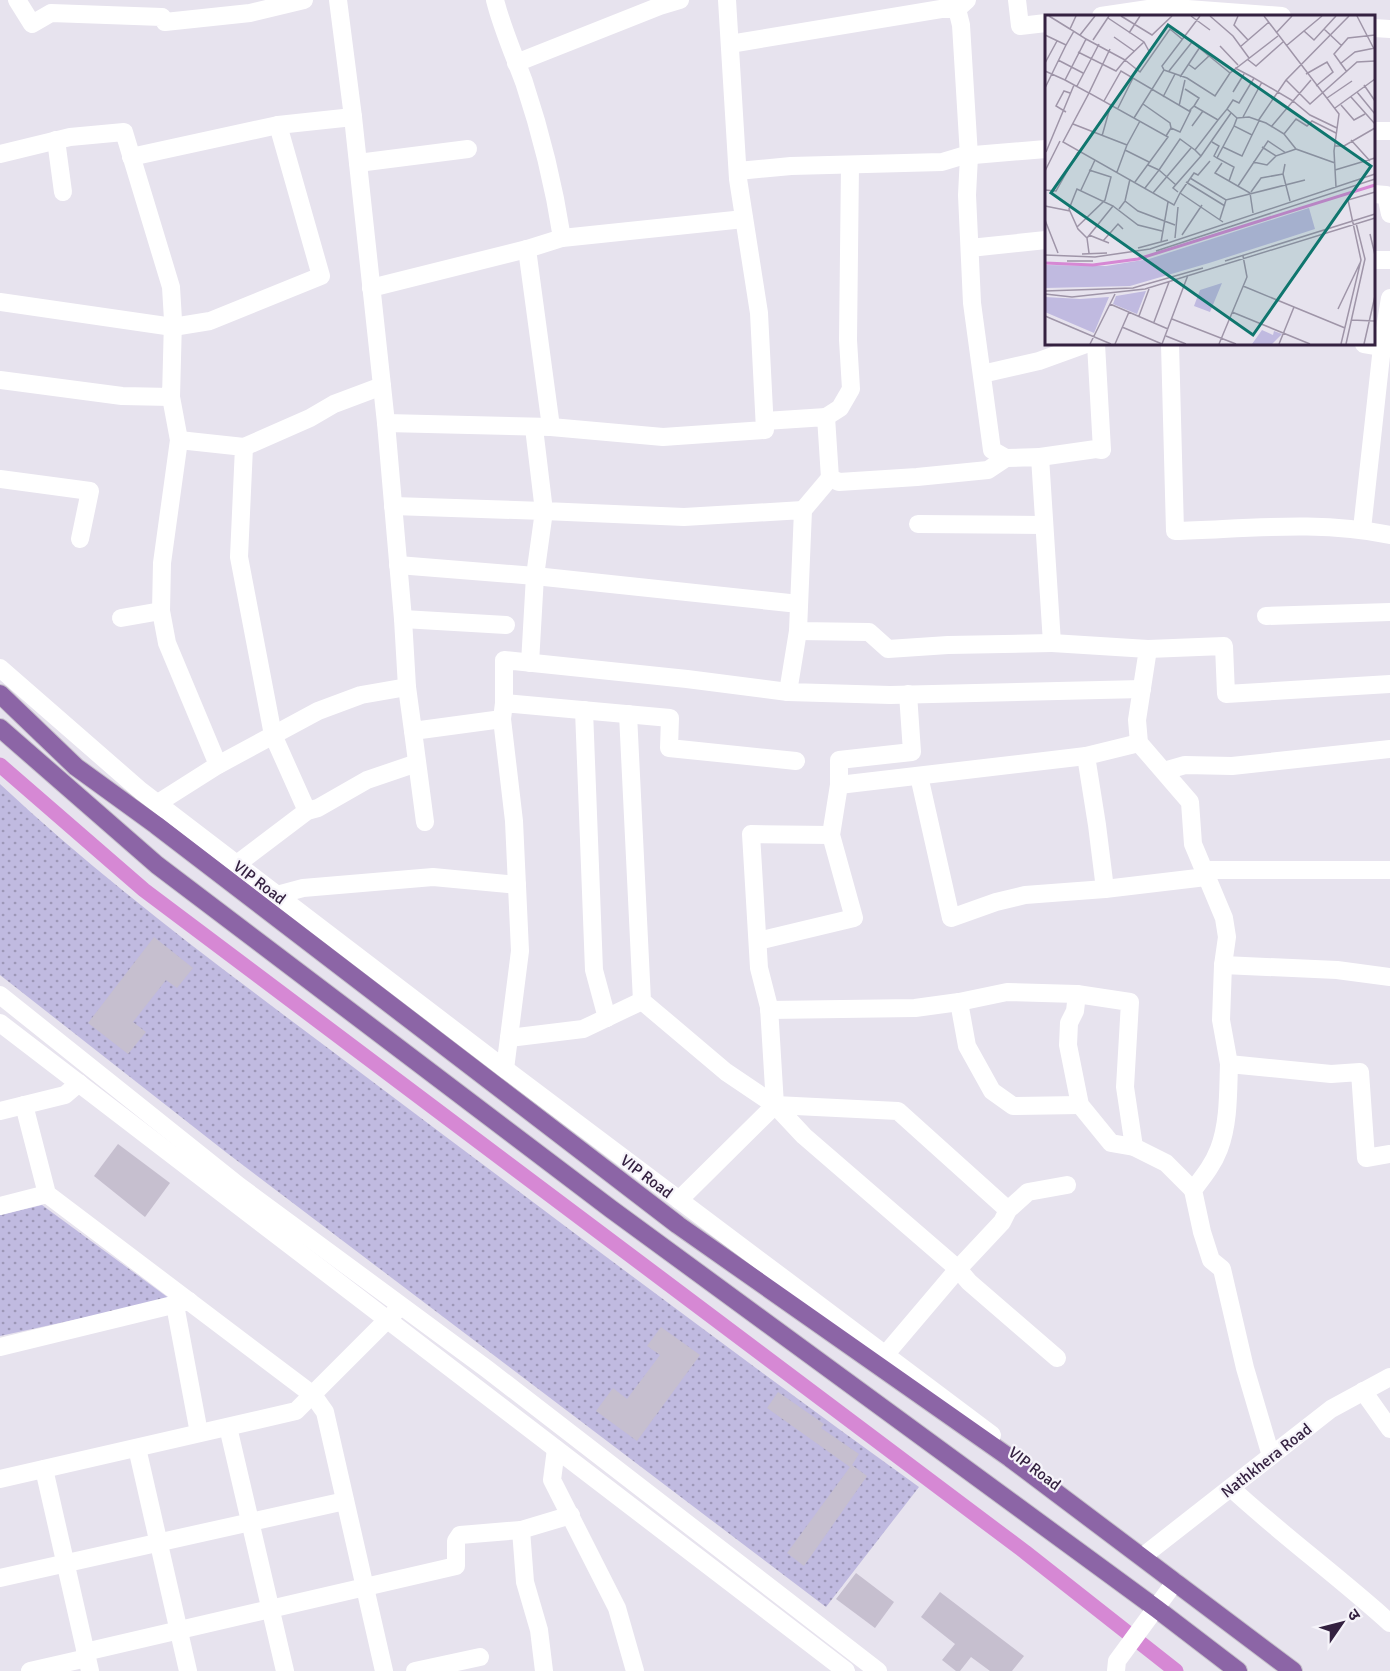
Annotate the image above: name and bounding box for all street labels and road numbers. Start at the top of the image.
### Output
street label: VIP Road [229,857,290,909]
street label: VIP Road [616,1151,677,1203]
street label: Nathkhera Road [1217,1419,1316,1502]
street label: VIP Road [1004,1443,1065,1495]

